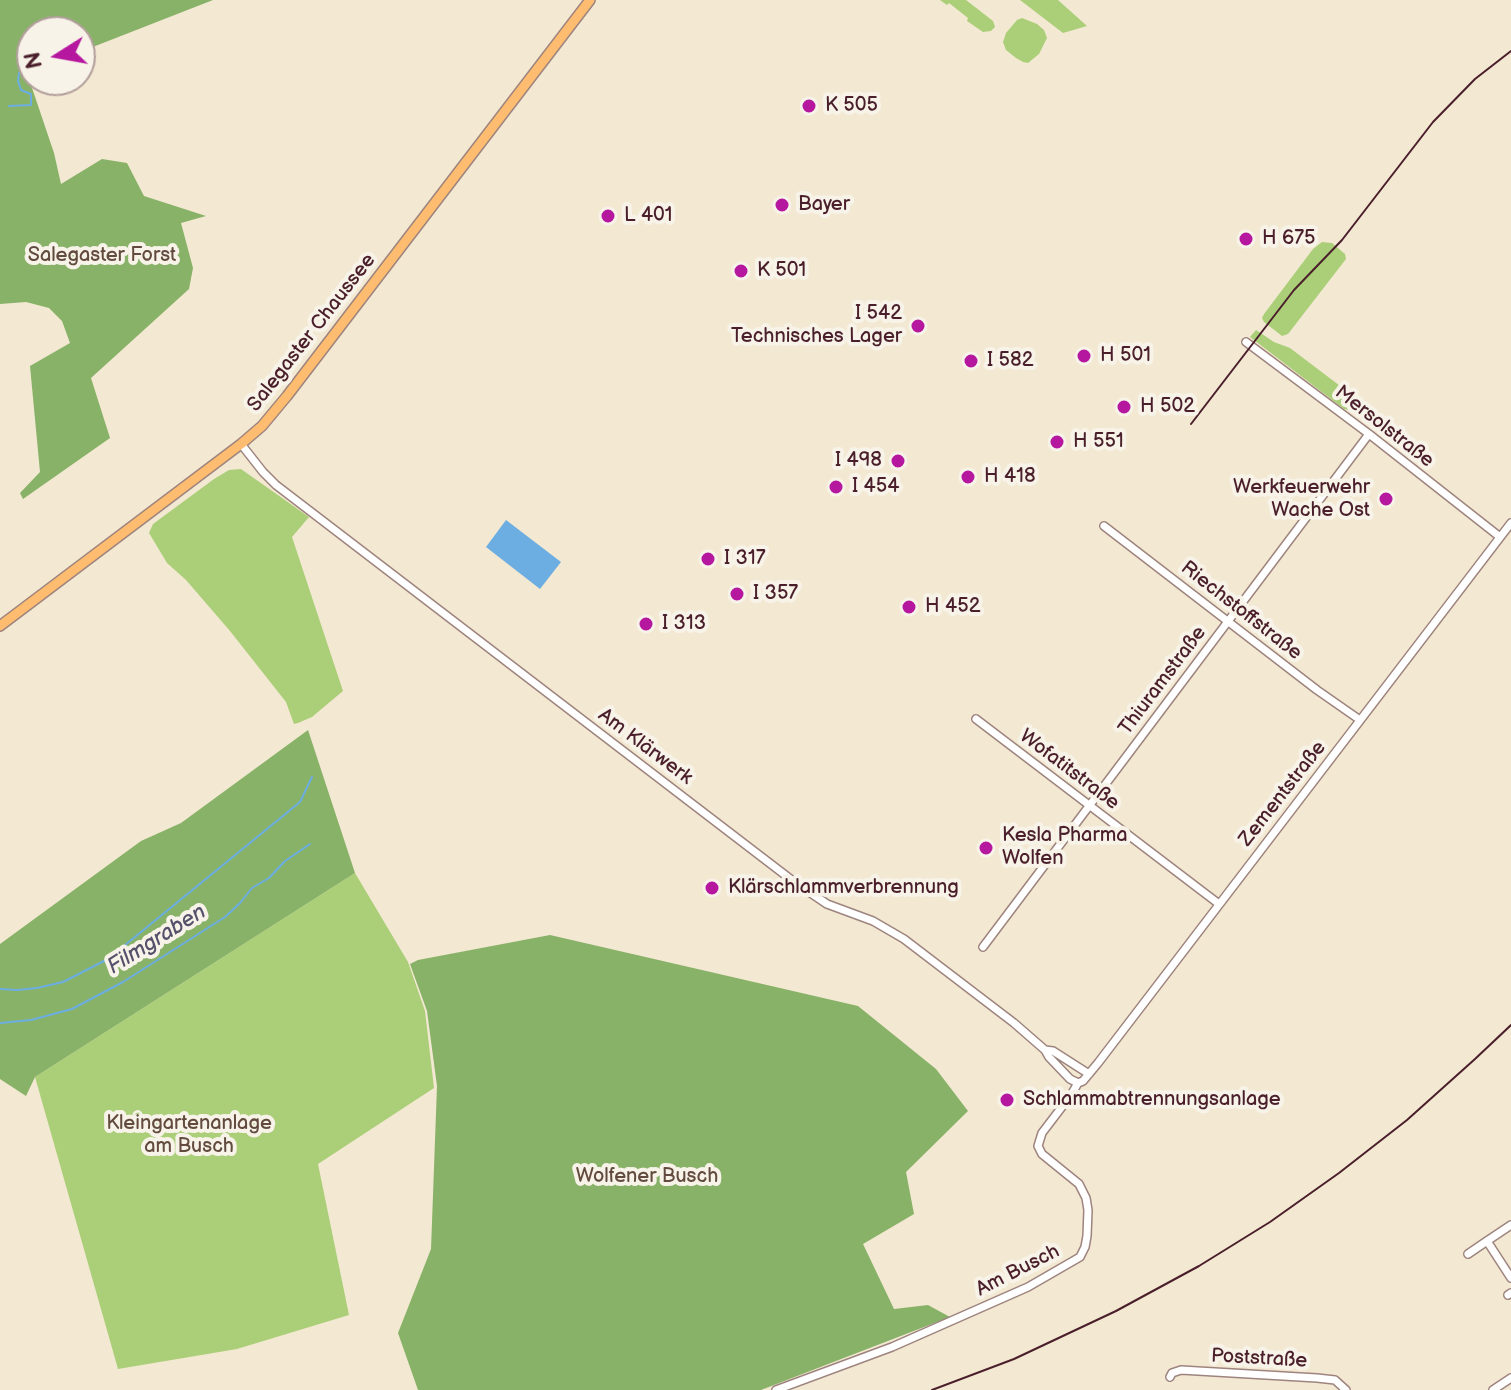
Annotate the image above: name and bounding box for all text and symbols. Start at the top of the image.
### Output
north arrow [16,16,96,96]
text: N [19,50,49,71]
place label: K 505 [825,94,878,118]
marker: K 505 [800,97,818,115]
place label: Bayer [798,193,850,217]
marker: Bayer [773,196,791,214]
place label: L 401 [624,204,673,228]
marker: L 401 [599,207,617,225]
place label: H 675 [1262,227,1316,251]
marker: H 675 [1237,230,1255,248]
park label: Salegaster Forst [28,244,176,268]
street label: Salegaster Chaussee [243,249,381,417]
place label: K 501 [757,259,806,283]
marker: K 501 [732,262,750,280]
place label: I 542 Technisches Lager [731,302,902,349]
marker: I 542 Technisches Lager [909,317,927,335]
place label: H 501 [1100,344,1151,368]
marker: H 501 [1075,347,1093,365]
place label: I 582 [987,349,1034,373]
marker: I 582 [962,352,980,370]
street label: Mersolstraße [1330,381,1438,473]
place label: H 502 [1140,395,1195,419]
marker: H 502 [1115,398,1133,416]
place label: H 551 [1073,430,1124,454]
marker: H 551 [1048,433,1066,451]
place label: I 498 [835,449,882,473]
marker: I 498 [889,452,907,470]
place label: H 418 [984,465,1036,489]
marker: H 418 [959,468,977,486]
place label: I 454 [852,475,899,499]
place label: Werkfeuerwehr Wache Ost [1233,476,1370,523]
marker: I 454 [827,478,845,496]
marker: Werkfeuerwehr Wache Ost [1377,490,1395,508]
place label: I 317 [724,547,765,571]
marker: I 317 [699,550,717,568]
street label: Riechstoffstraße [1176,556,1306,666]
place label: I 357 [753,582,798,606]
marker: I 357 [728,585,746,603]
place label: H 452 [925,595,980,619]
marker: H 452 [900,598,918,616]
place label: I 313 [662,612,706,636]
marker: I 313 [637,615,655,633]
street label: Thiuramstraße [1114,622,1212,740]
street label: Am Klärwerk [593,704,697,790]
street label: Wofatitstraße [1014,725,1124,815]
street label: Zementstraße [1234,737,1332,851]
place label: Kesla Pharma Wolfen [1002,824,1128,871]
marker: Kesla Pharma Wolfen [977,839,995,857]
place label: Klärschlammverbrennung [728,876,959,900]
marker: Klärschlammverbrennung [703,879,721,897]
water label: Filmgraben [103,899,211,981]
place label: Schlammabtrennungsanlage [1023,1088,1281,1112]
marker: Schlammabtrennungsanlage [998,1091,1016,1109]
park label: Kleingartenanlage am Busch [106,1112,272,1159]
park label: Wolfener Busch [576,1165,718,1189]
street label: Am Busch [972,1240,1064,1302]
street label: Poststraße [1210,1344,1308,1374]

